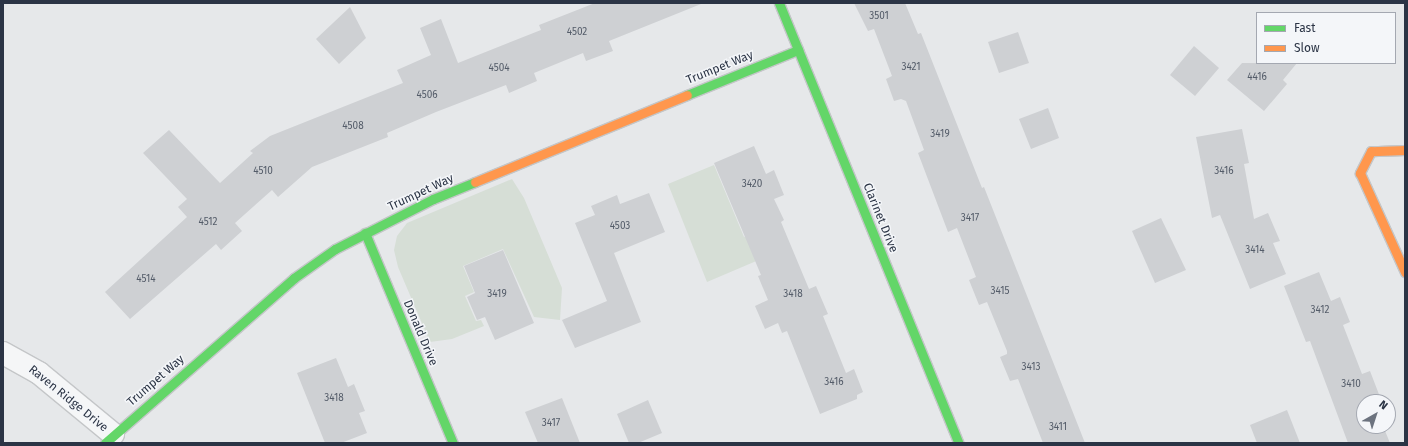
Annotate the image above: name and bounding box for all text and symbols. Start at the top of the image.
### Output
house number: 3501 [869,11,889,23]
legend [1256,12,1396,64]
text: Fast [1294,21,1316,35]
house number: 4502 [567,27,587,39]
text: Slow [1294,41,1320,55]
street label: Trumpet Way [685,48,755,88]
house number: 3421 [901,62,921,74]
house number: 4504 [488,63,510,75]
house number: 4416 [1247,72,1267,84]
house number: 4506 [416,90,438,102]
house number: 4508 [342,121,364,133]
house number: 3419 [930,129,950,141]
house number: 4510 [253,166,273,178]
house number: 3416 [1214,166,1234,178]
street label: Trumpet Way [386,172,456,214]
house number: 3420 [742,179,762,191]
street label: Clarinet Drive [859,181,901,255]
house number: 3417 [961,213,979,225]
house number: 4512 [199,217,217,229]
house number: 4503 [610,221,630,233]
house number: 3414 [1245,245,1265,257]
house number: 4514 [136,274,156,286]
house number: 3415 [990,286,1010,298]
house number: 3419 [487,289,507,301]
house number: 3418 [783,289,803,301]
street label: Donald Drive [400,298,440,368]
house number: 3412 [1311,305,1329,317]
street label: Trumpet Way [125,352,187,410]
house number: 3413 [1022,362,1040,374]
street label: Raven Ridge Drive [25,363,111,435]
house number: 3416 [824,377,844,389]
house number: 3410 [1341,379,1361,391]
house number: 3418 [324,393,344,405]
north arrow [1356,394,1396,434]
text: N [1376,398,1390,412]
house number: 3417 [542,418,560,430]
house number: 3411 [1049,422,1067,434]

